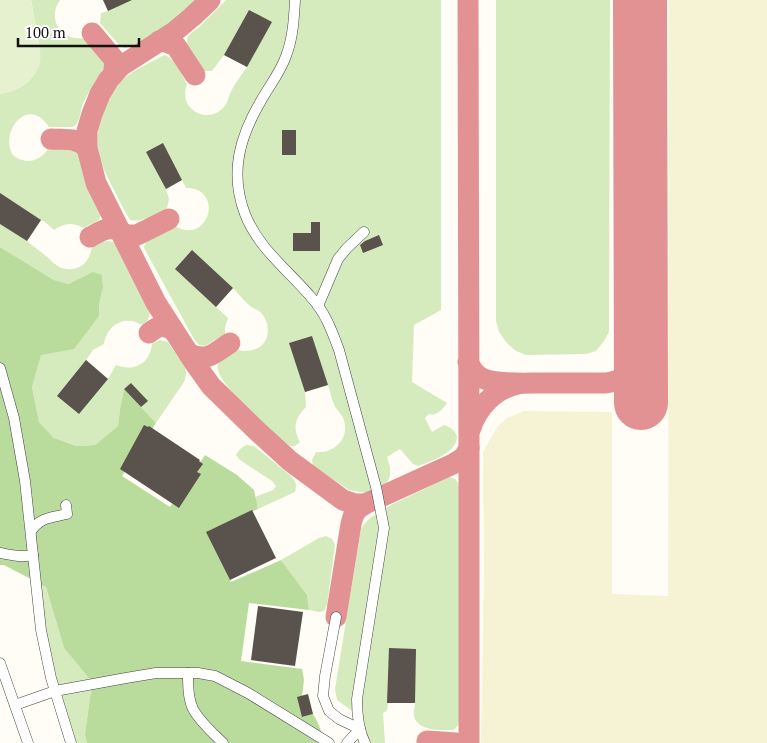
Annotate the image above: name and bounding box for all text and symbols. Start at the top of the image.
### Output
scale bar [18,15,139,47]
text: 100 m [25,22,66,42]

